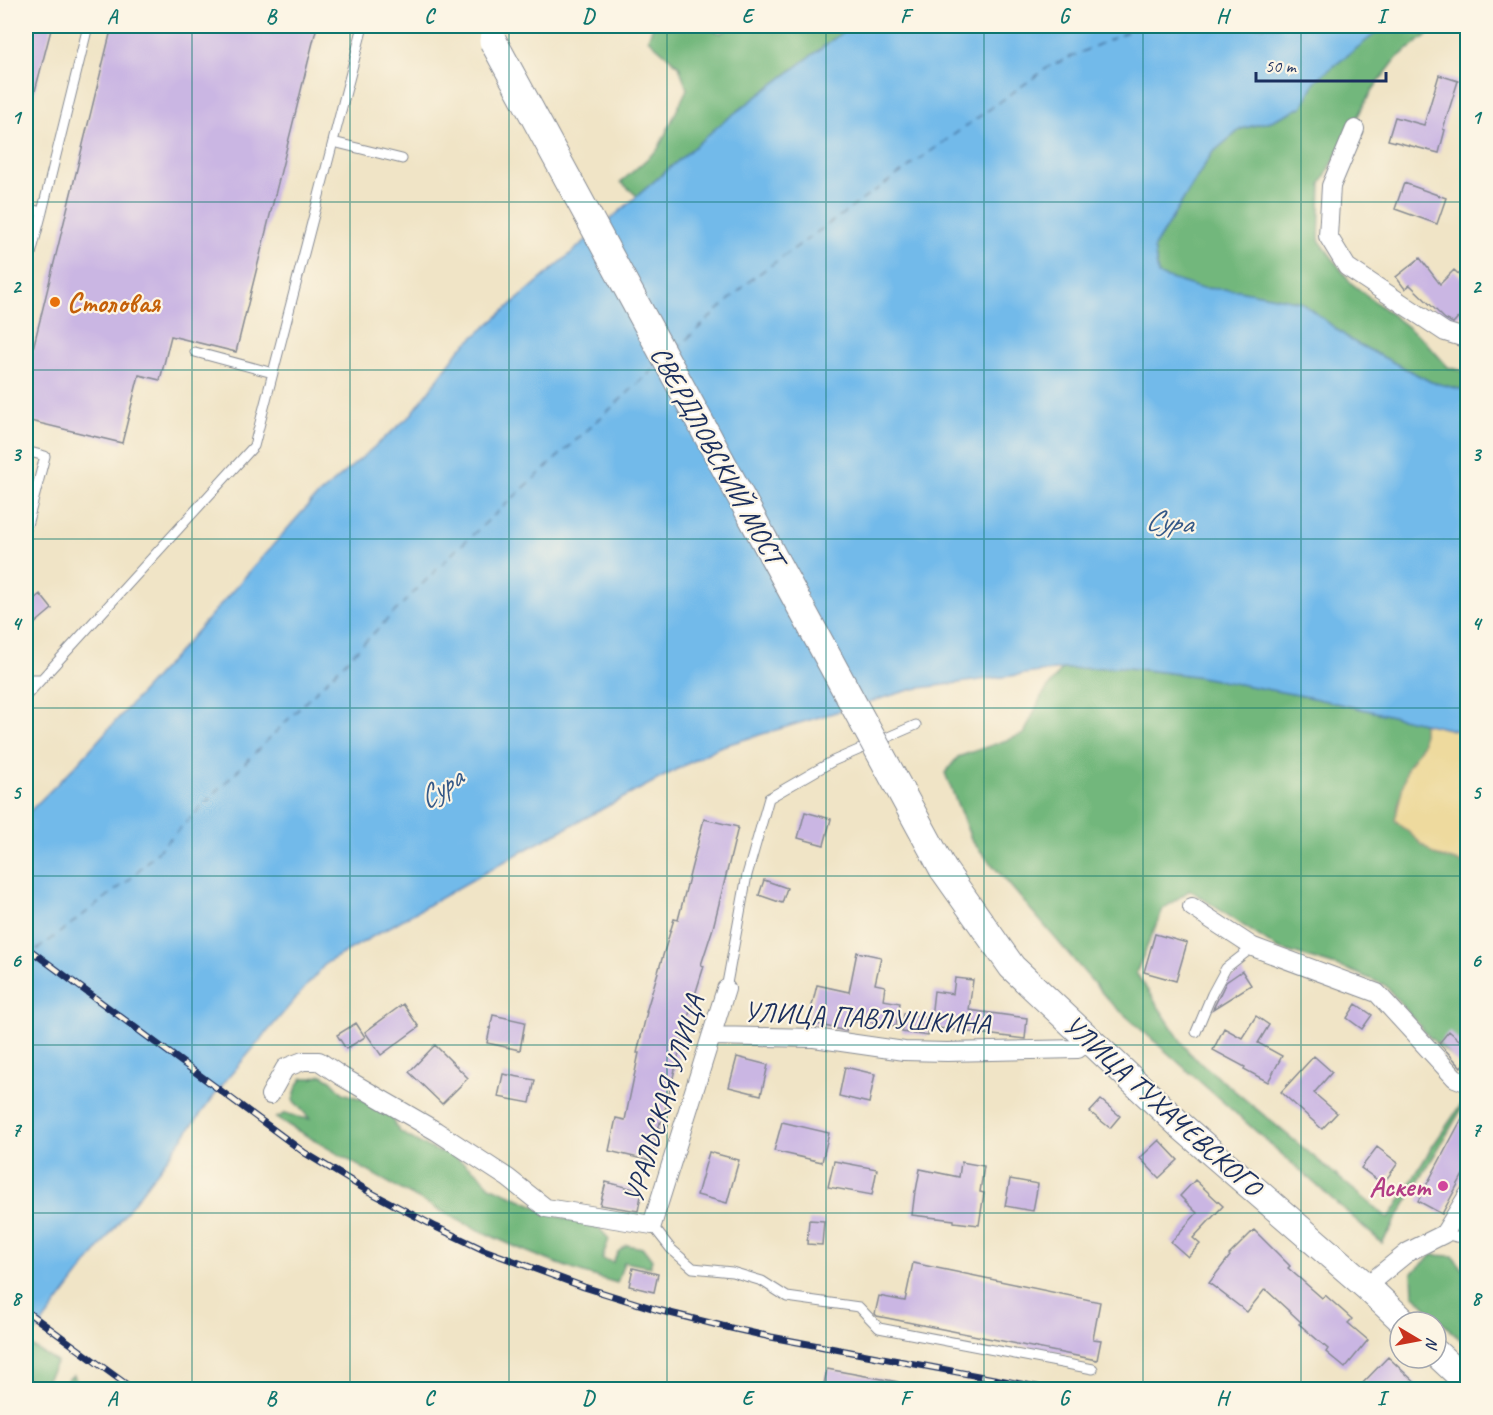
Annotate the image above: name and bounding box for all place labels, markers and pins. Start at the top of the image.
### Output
place label: Столовая [67,285,161,320]
marker: Столовая [48,295,62,309]
place label: Аскет [1369,1169,1432,1204]
marker: Аскет [1436,1179,1450,1193]

